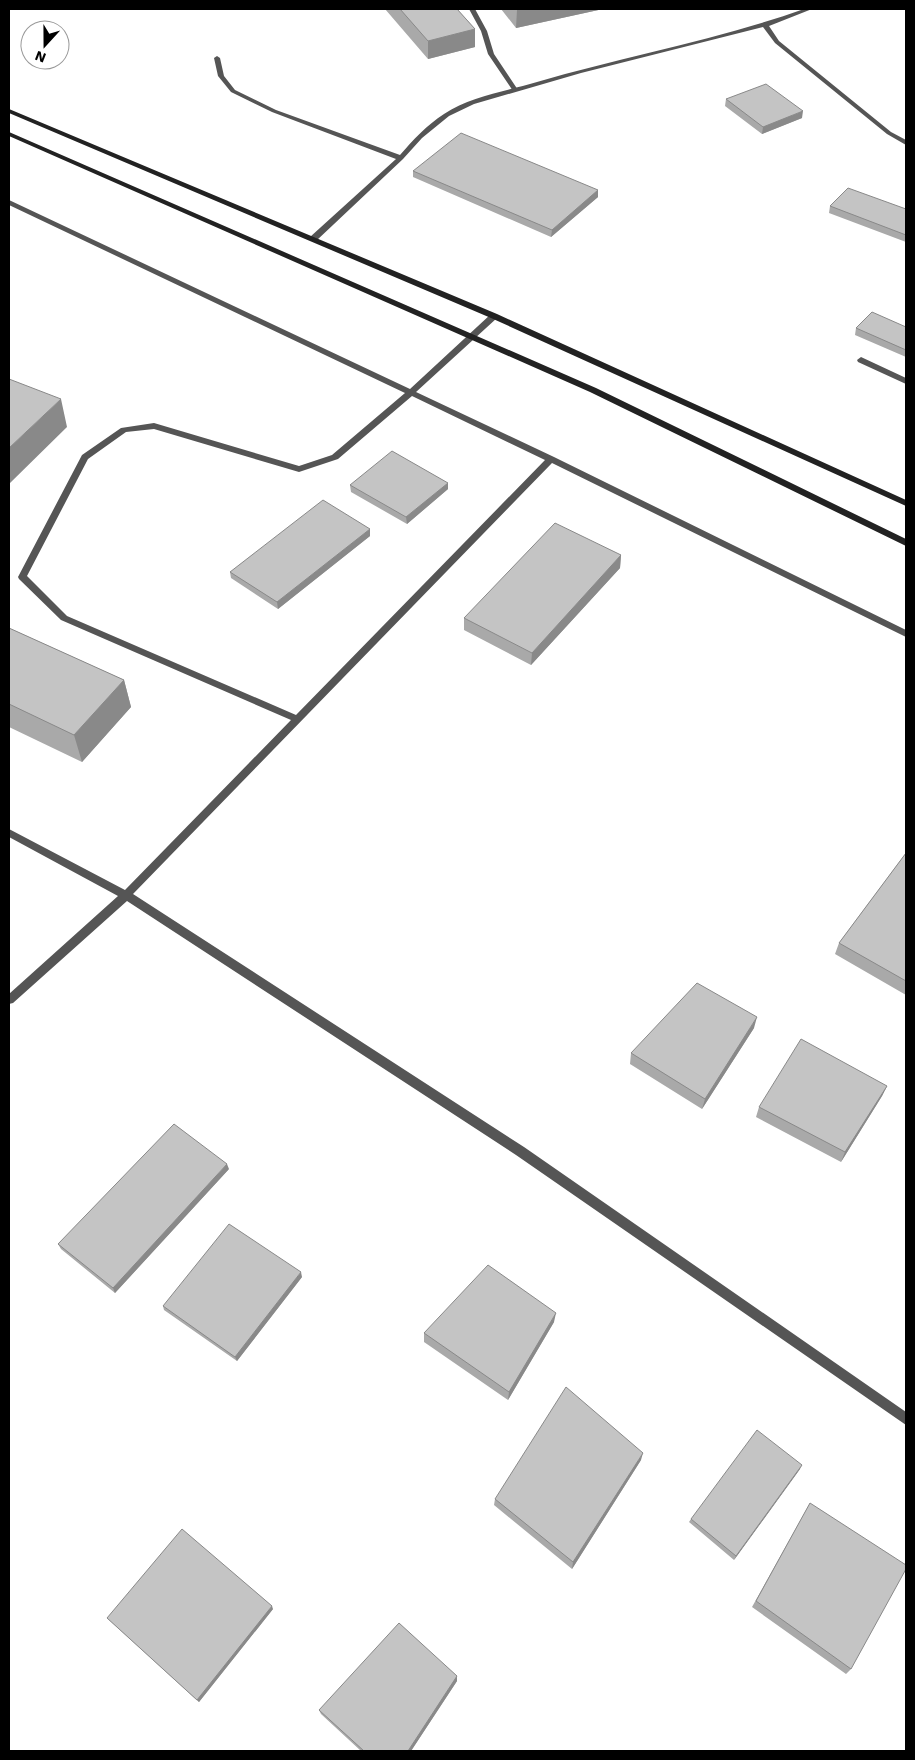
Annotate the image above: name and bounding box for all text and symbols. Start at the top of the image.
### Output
north arrow [20,20,70,70]
text: N [33,48,48,66]

